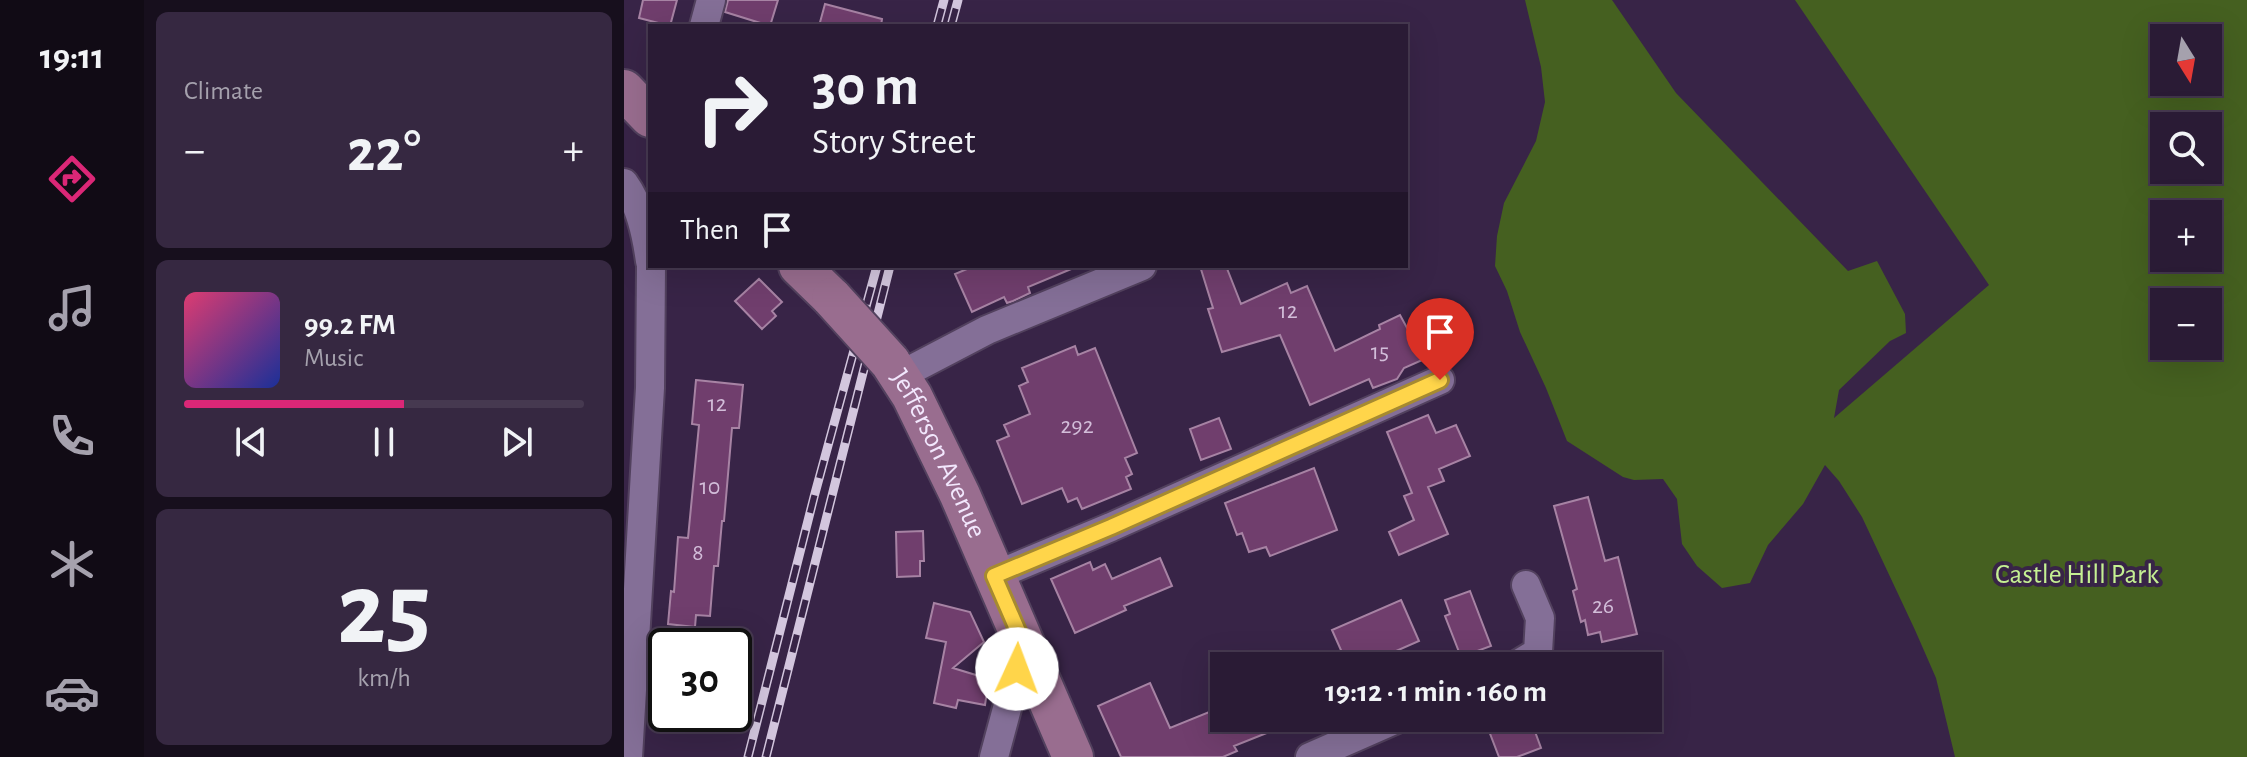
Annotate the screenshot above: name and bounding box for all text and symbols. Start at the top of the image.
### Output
north arrow [2150,24,2222,96]
map controls [2150,24,2222,360]
text: 19:11 [40,39,104,75]
icon: right [680,56,784,160]
text: 30 m [812,59,919,115]
text: Climate [184,78,263,104]
button: search [2150,112,2222,184]
text: 22° [347,122,421,182]
text: Story Street [812,124,975,160]
text: − [184,129,205,173]
text: + [563,129,584,173]
icon: directions [44,151,100,207]
button: + [2150,200,2222,272]
icon: arrive [755,208,799,252]
text: Then [680,215,739,245]
icon: music [44,280,100,336]
button: − [2150,288,2222,360]
pin [1406,298,1474,380]
house number: 12 [1278,299,1298,323]
text: 99.2 FM [304,310,396,340]
icon: arrive [1418,310,1462,354]
house number: 15 [1371,340,1389,364]
text: Music [304,345,363,371]
street label: Jefferson Avenue [885,364,991,542]
house number: 12 [707,392,727,416]
icon: phone [44,408,100,464]
house number: 292 [1060,414,1094,438]
icon: previous [229,420,273,464]
icon: pause [362,420,406,464]
icon: next [495,420,539,464]
house number: 10 [700,475,720,499]
icon: climate [44,536,100,592]
house number: 8 [692,541,704,565]
text: 25 [337,559,431,663]
park label: Castle Hill Park [1995,561,2159,589]
house number: 26 [1592,594,1614,618]
position arrow [975,627,1059,711]
speed limit sign: 30 [648,628,752,732]
icon: car [44,665,100,721]
text: km/h [357,665,411,691]
text: 19:12 · 1 min · 160 m [1325,677,1547,707]

